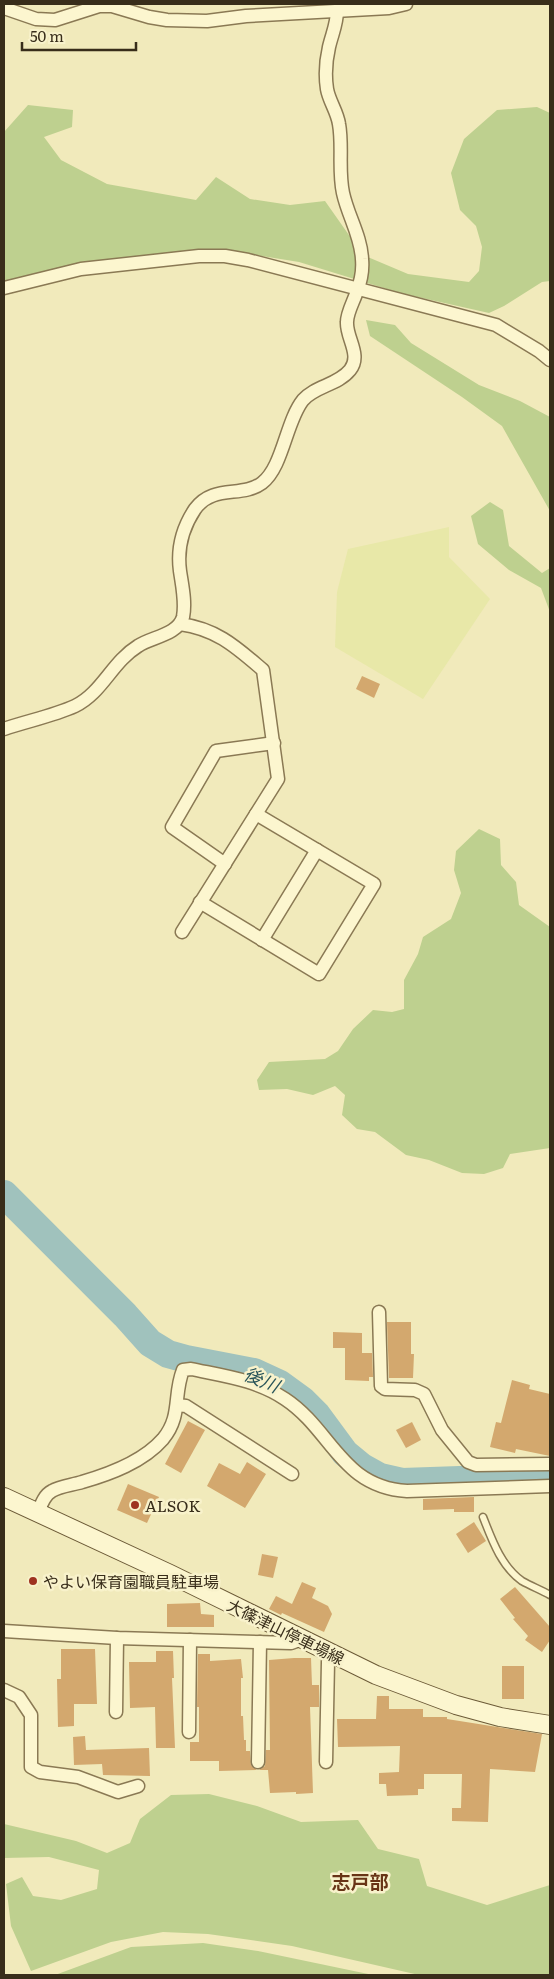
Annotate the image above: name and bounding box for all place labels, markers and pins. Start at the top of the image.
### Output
place label: ALSOK [145,1493,201,1517]
marker: ALSOK [129,1499,141,1511]
place label: やよい保育園職員駐車場 [43,1569,219,1593]
marker: やよい保育園職員駐車場 [27,1575,39,1587]

